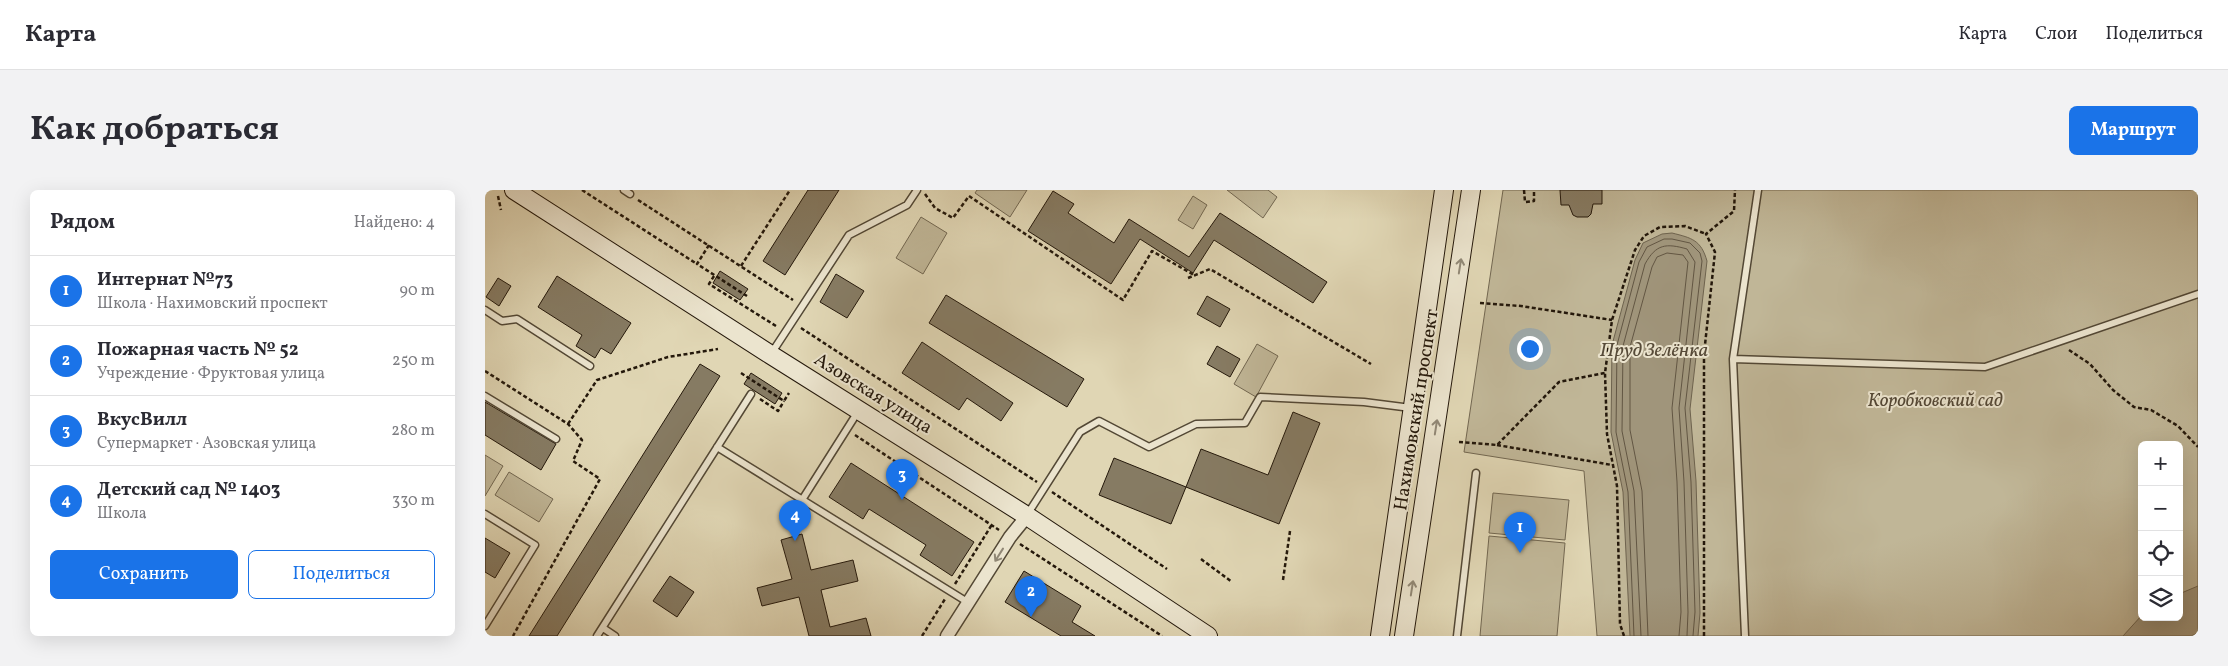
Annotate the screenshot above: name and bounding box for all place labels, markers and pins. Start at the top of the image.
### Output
pin: 3 [886,459,918,500]
pin: 4 [779,500,811,541]
pin: 1 [1504,512,1536,553]
pin: 2 [1015,576,1047,617]

